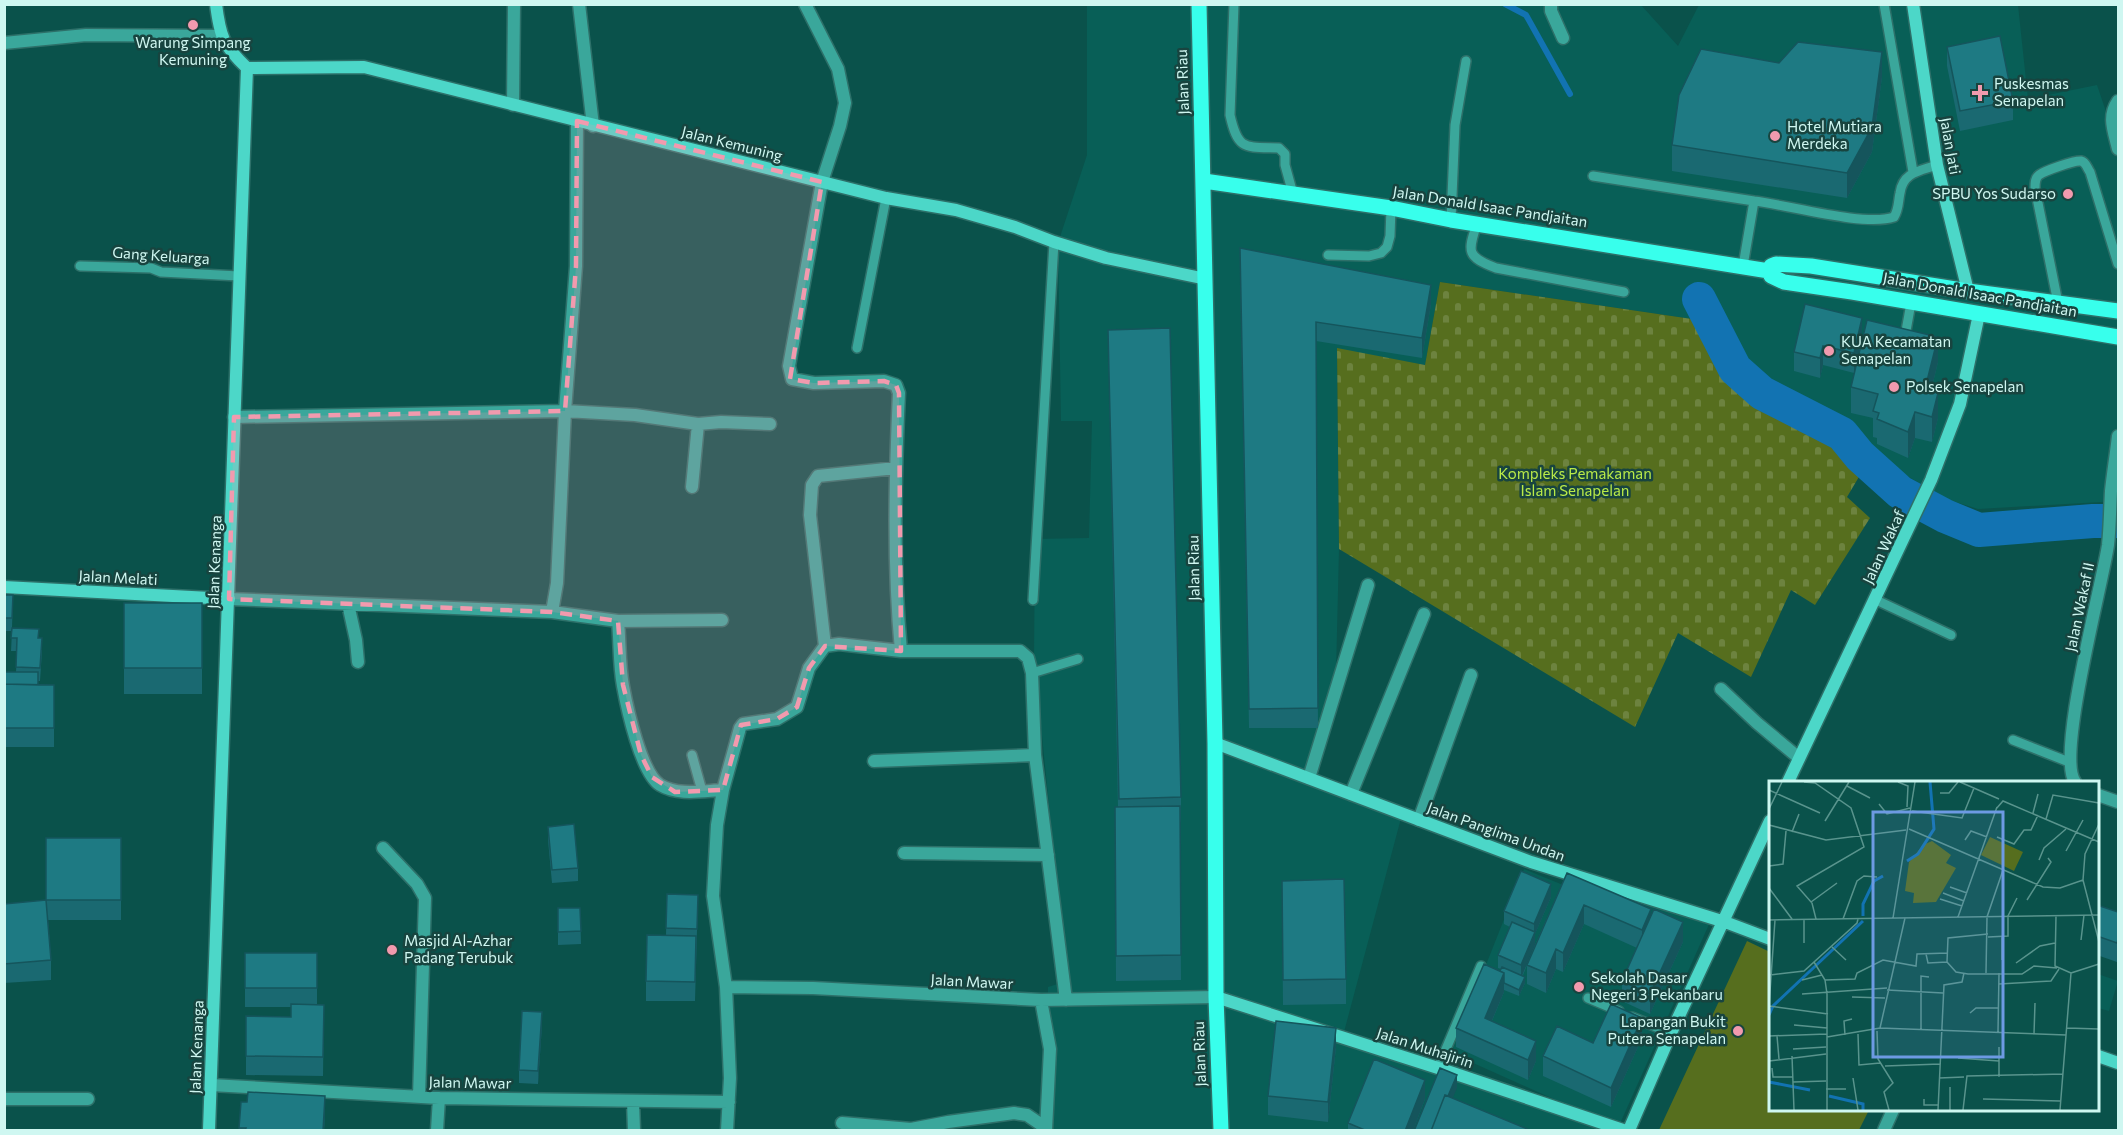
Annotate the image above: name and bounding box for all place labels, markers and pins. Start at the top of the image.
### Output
marker: Warung Simpang Kemuning [186,18,200,32]
place label: Warung Simpang Kemuning [135,33,251,68]
place label: Puskesmas Senapelan [1994,74,2069,109]
marker: Puskesmas Senapelan [1971,84,1989,102]
place label: Hotel Mutiara Merdeka [1787,117,1882,152]
marker: Hotel Mutiara Merdeka [1768,129,1782,143]
place label: SPBU Yos Sudarso [1932,184,2056,202]
marker: SPBU Yos Sudarso [2061,187,2075,201]
place label: KUA Kecamatan Senapelan [1841,332,1951,367]
marker: KUA Kecamatan Senapelan [1822,344,1836,358]
place label: Polsek Senapelan [1906,377,2024,395]
marker: Polsek Senapelan [1887,380,1901,394]
place label: Masjid Al-Azhar Padang Terubuk [404,931,513,966]
marker: Masjid Al-Azhar Padang Terubuk [385,943,399,957]
place label: Sekolah Dasar Negeri 3 Pekanbaru [1591,968,1723,1003]
marker: Sekolah Dasar Negeri 3 Pekanbaru [1572,980,1586,994]
place label: Lapangan Bukit Putera Senapelan [1608,1012,1726,1047]
marker: Lapangan Bukit Putera Senapelan [1731,1024,1745,1038]

